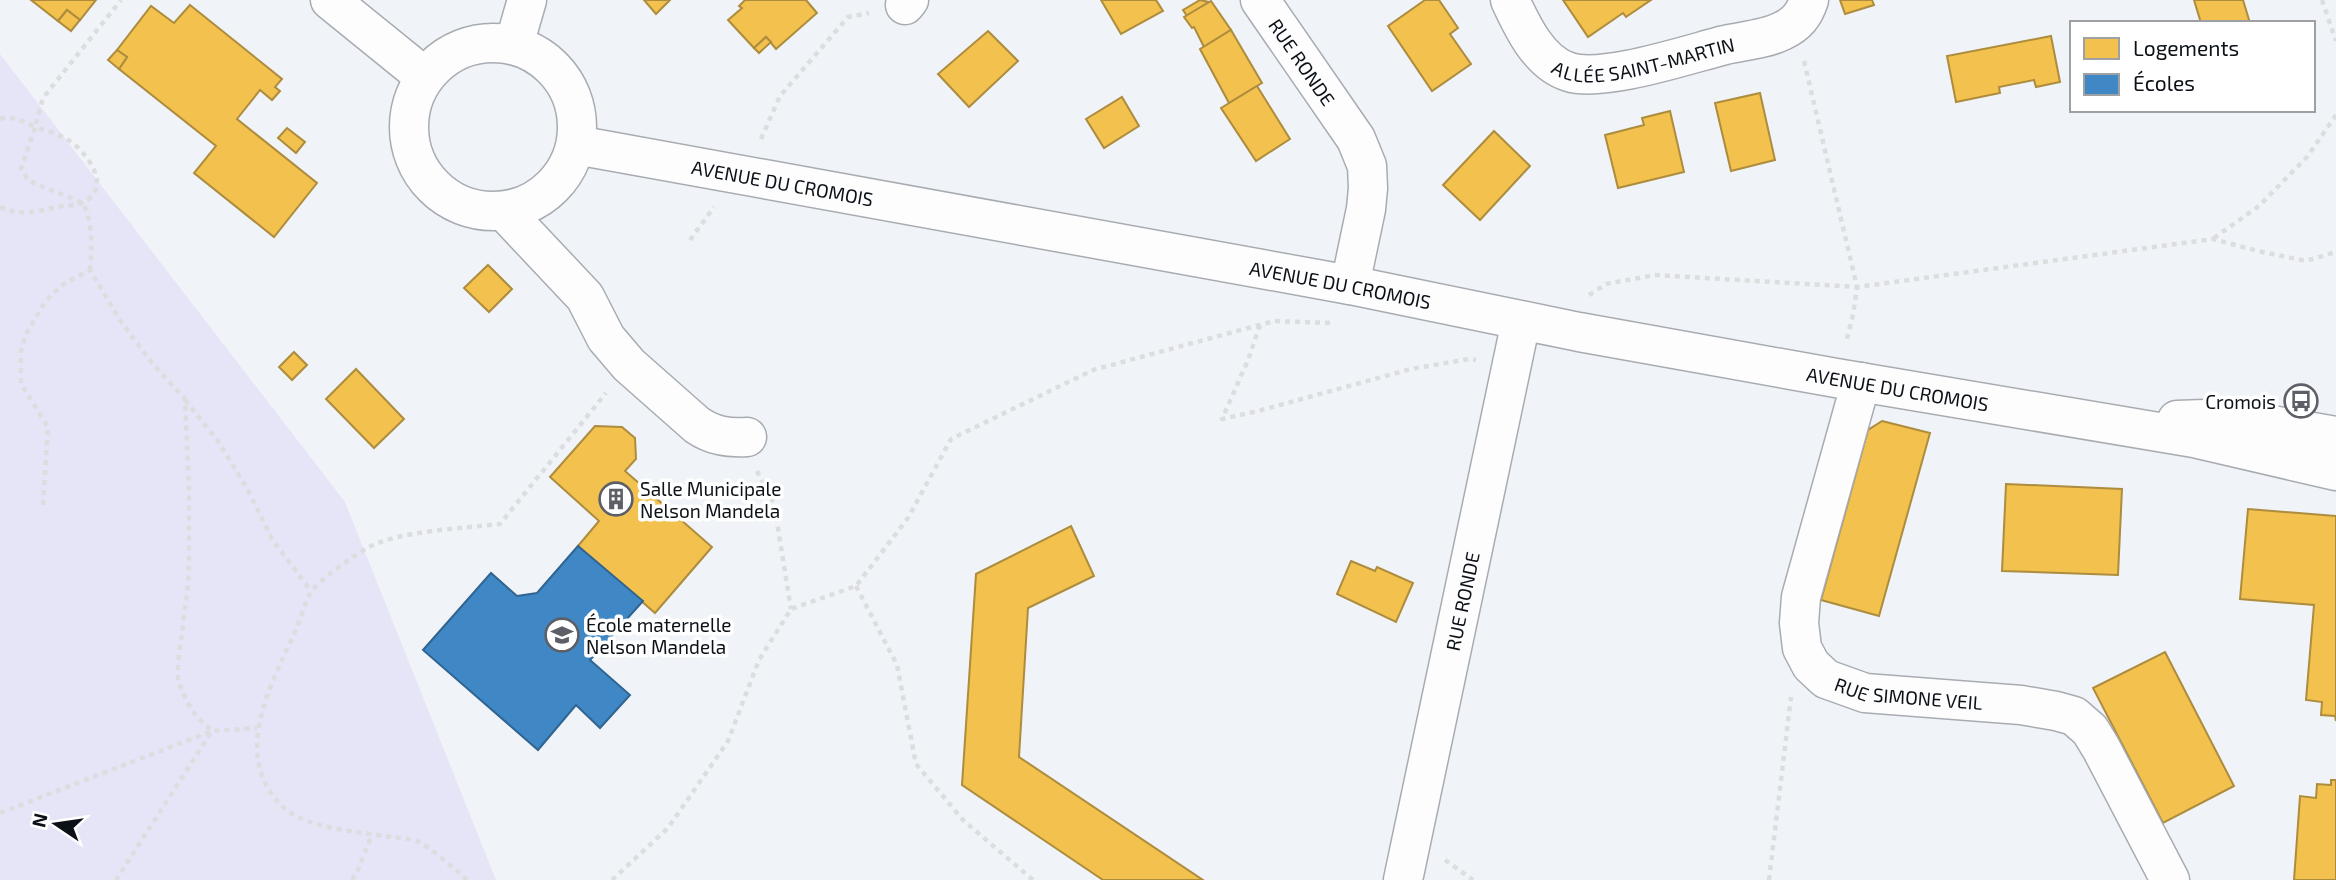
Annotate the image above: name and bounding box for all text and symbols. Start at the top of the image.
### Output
street label: RUE RONDE [1265,14,1341,110]
legend [2070,21,2315,112]
street label: ALLÉE SAINT-MARTIN [1548,32,1736,86]
text: Logements [2133,35,2239,60]
text: Écoles [2133,70,2195,95]
street label: AVENUE DU CROMOIS [690,155,875,210]
street label: AVENUE DU CROMOIS [1248,256,1433,313]
street label: AVENUE DU CROMOIS [1805,361,1990,415]
bus stop icon: Cromois [2282,382,2320,420]
place label: Cromois [2205,390,2276,413]
place label: Salle Municipale Nelson Mandela [640,477,781,522]
building icon: Salle Municipale Nelson Mandela [597,480,635,518]
street label: RUE RONDE [1440,550,1483,653]
place label: École maternelle Nelson Mandela [586,613,732,658]
school or university icon: École maternelle Nelson Mandela [543,616,581,654]
street label: RUE SIMONE VEIL [1832,672,1984,714]
north arrow [21,789,91,859]
text: N [26,811,52,829]

